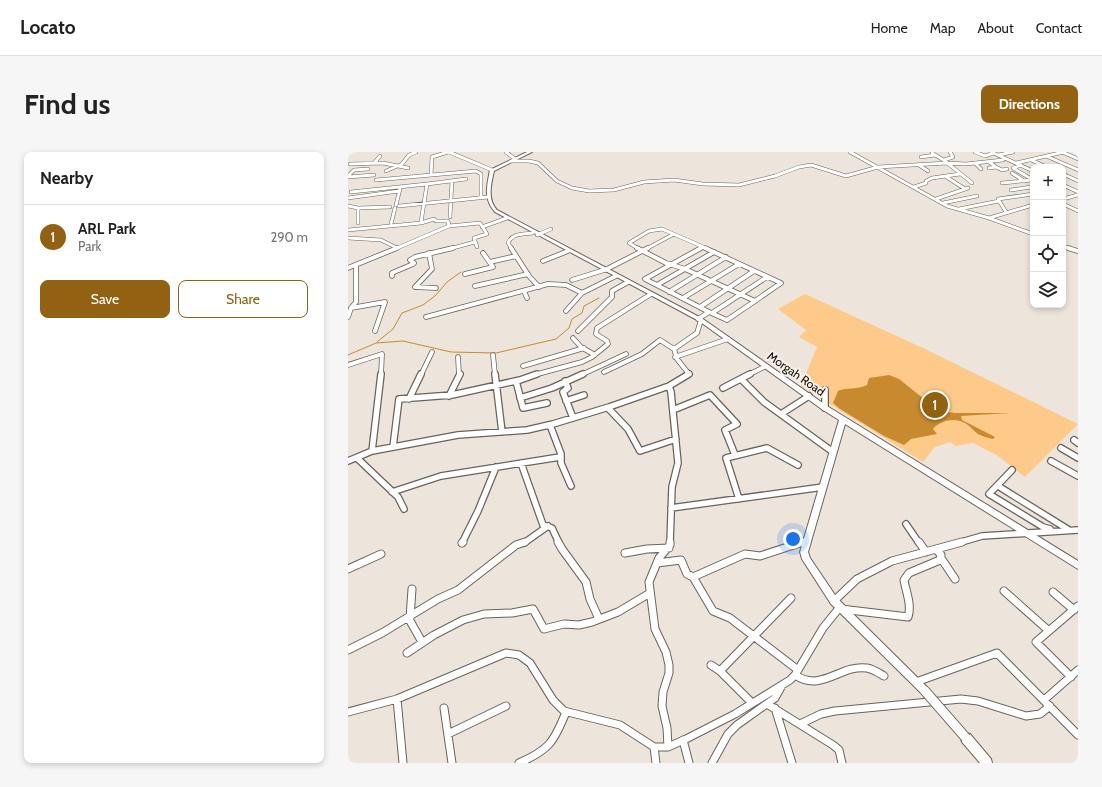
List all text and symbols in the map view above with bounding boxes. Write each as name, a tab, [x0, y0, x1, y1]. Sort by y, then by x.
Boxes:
text: Locato	[20, 16, 76, 39]
text: Home	[871, 19, 908, 37]
text: Map	[930, 19, 955, 37]
text: About	[977, 19, 1014, 37]
text: Contact	[1036, 19, 1082, 37]
button: Directions	[981, 85, 1078, 123]
text: Find us	[24, 87, 110, 121]
map controls	[1030, 164, 1066, 308]
button: +	[1030, 164, 1066, 200]
text: Nearby	[40, 168, 93, 188]
button: −	[1030, 200, 1066, 236]
text: ARL Park	[78, 220, 136, 238]
text: 1	[51, 229, 55, 245]
text: 290 m	[270, 229, 308, 245]
button: locate	[1030, 236, 1066, 272]
text: Park	[78, 238, 101, 254]
button: layers	[1030, 272, 1066, 308]
button: Save	[40, 280, 170, 318]
button: Share	[178, 280, 308, 318]
street label: Morgah Road	[765, 348, 828, 399]
pin: 1	[922, 390, 948, 420]
your location	[783, 529, 803, 549]

